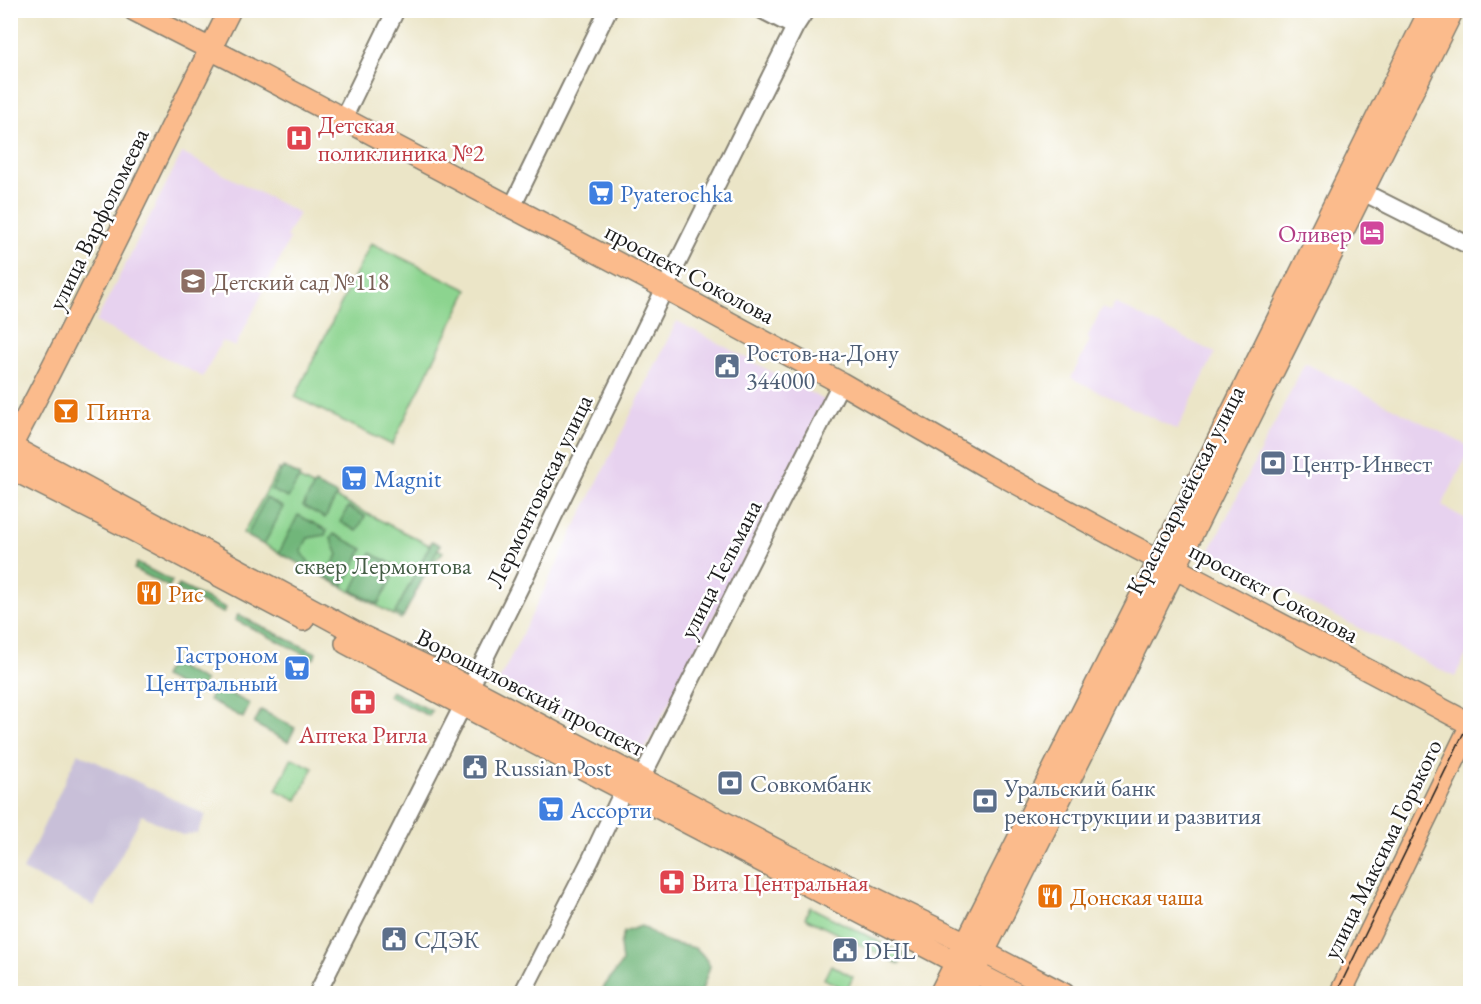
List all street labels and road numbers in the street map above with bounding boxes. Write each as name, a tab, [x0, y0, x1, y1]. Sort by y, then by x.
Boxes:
street label: улица Варфоломеева	[41, 123, 156, 315]
street label: проспект Соколова	[600, 215, 781, 331]
street label: Красноармейская улица	[1119, 380, 1251, 600]
street label: Лермонтовская улица	[479, 389, 599, 593]
street label: улица Тельмана	[672, 494, 768, 644]
street label: проспект Соколова	[1184, 534, 1365, 650]
street label: Ворошиловский проспект	[411, 621, 651, 763]
street label: улица Максима Горького	[1315, 734, 1449, 964]

